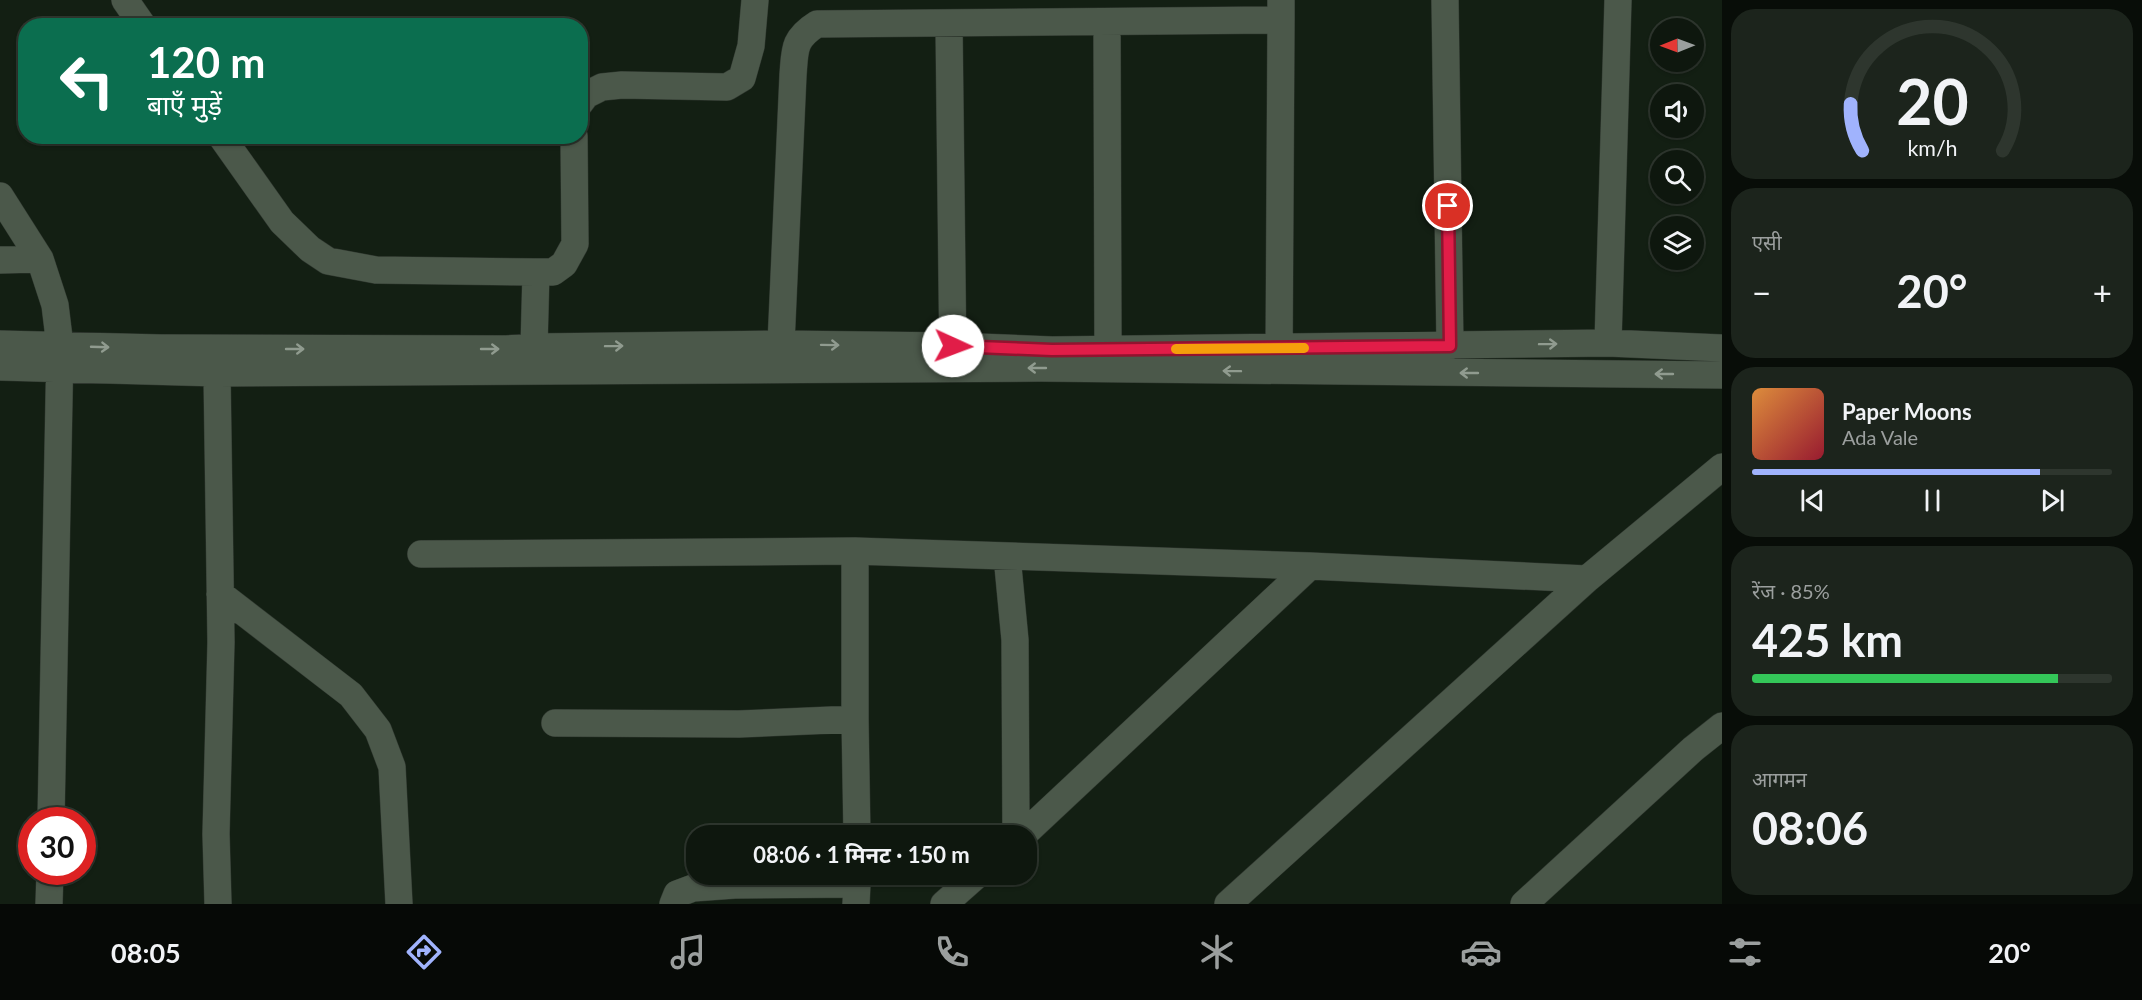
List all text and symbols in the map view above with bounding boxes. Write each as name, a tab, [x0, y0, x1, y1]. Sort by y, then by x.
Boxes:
north arrow	[1650, 18, 1704, 72]
map controls	[1650, 18, 1704, 270]
text: 120 m	[147, 37, 265, 87]
icon: left	[48, 42, 126, 120]
text: 20	[1896, 63, 1968, 138]
button: sound	[1650, 84, 1704, 138]
text: बाएँ मुड़ें	[147, 88, 222, 121]
text: km/h	[1907, 135, 1957, 161]
button: search	[1650, 150, 1704, 204]
pin	[1422, 180, 1473, 231]
icon: arrive	[1431, 189, 1464, 222]
button: layers	[1650, 216, 1704, 270]
text: एसी	[1752, 230, 1782, 254]
text: 20°	[1897, 264, 1967, 318]
text: −	[1752, 272, 1771, 312]
text: +	[2093, 272, 2112, 312]
position arrow	[921, 314, 985, 378]
one-way arrow	[1538, 338, 1558, 350]
one-way arrow	[819, 339, 839, 351]
one-way arrow	[603, 340, 623, 352]
one-way arrow	[90, 341, 110, 353]
one-way arrow	[285, 343, 305, 355]
one-way arrow	[480, 343, 500, 355]
one-way arrow	[1027, 362, 1047, 374]
one-way arrow	[1222, 365, 1242, 376]
one-way arrow	[1459, 367, 1479, 379]
one-way arrow	[1654, 368, 1674, 380]
text: Paper Moons	[1842, 398, 1972, 425]
text: Ada Vale	[1842, 425, 1918, 449]
icon: previous	[1796, 484, 1829, 517]
icon: pause	[1916, 484, 1949, 517]
icon: next	[2036, 484, 2069, 517]
text: रेंज · 85%	[1752, 579, 1830, 603]
text: 425 km	[1752, 613, 1903, 667]
text: आगमन	[1752, 767, 1807, 791]
text: 08:06	[1752, 801, 1868, 855]
speed limit sign: 30	[18, 807, 96, 885]
text: 08:06 · 1 मिनट · 150 m	[753, 841, 970, 868]
icon: directions	[403, 931, 445, 973]
icon: music	[667, 931, 709, 973]
icon: phone	[931, 931, 973, 973]
icon: climate	[1196, 931, 1238, 973]
icon: car	[1460, 931, 1502, 973]
icon: filters	[1724, 931, 1766, 973]
text: 08:05	[111, 936, 181, 969]
text: 20°	[1988, 936, 2031, 969]

